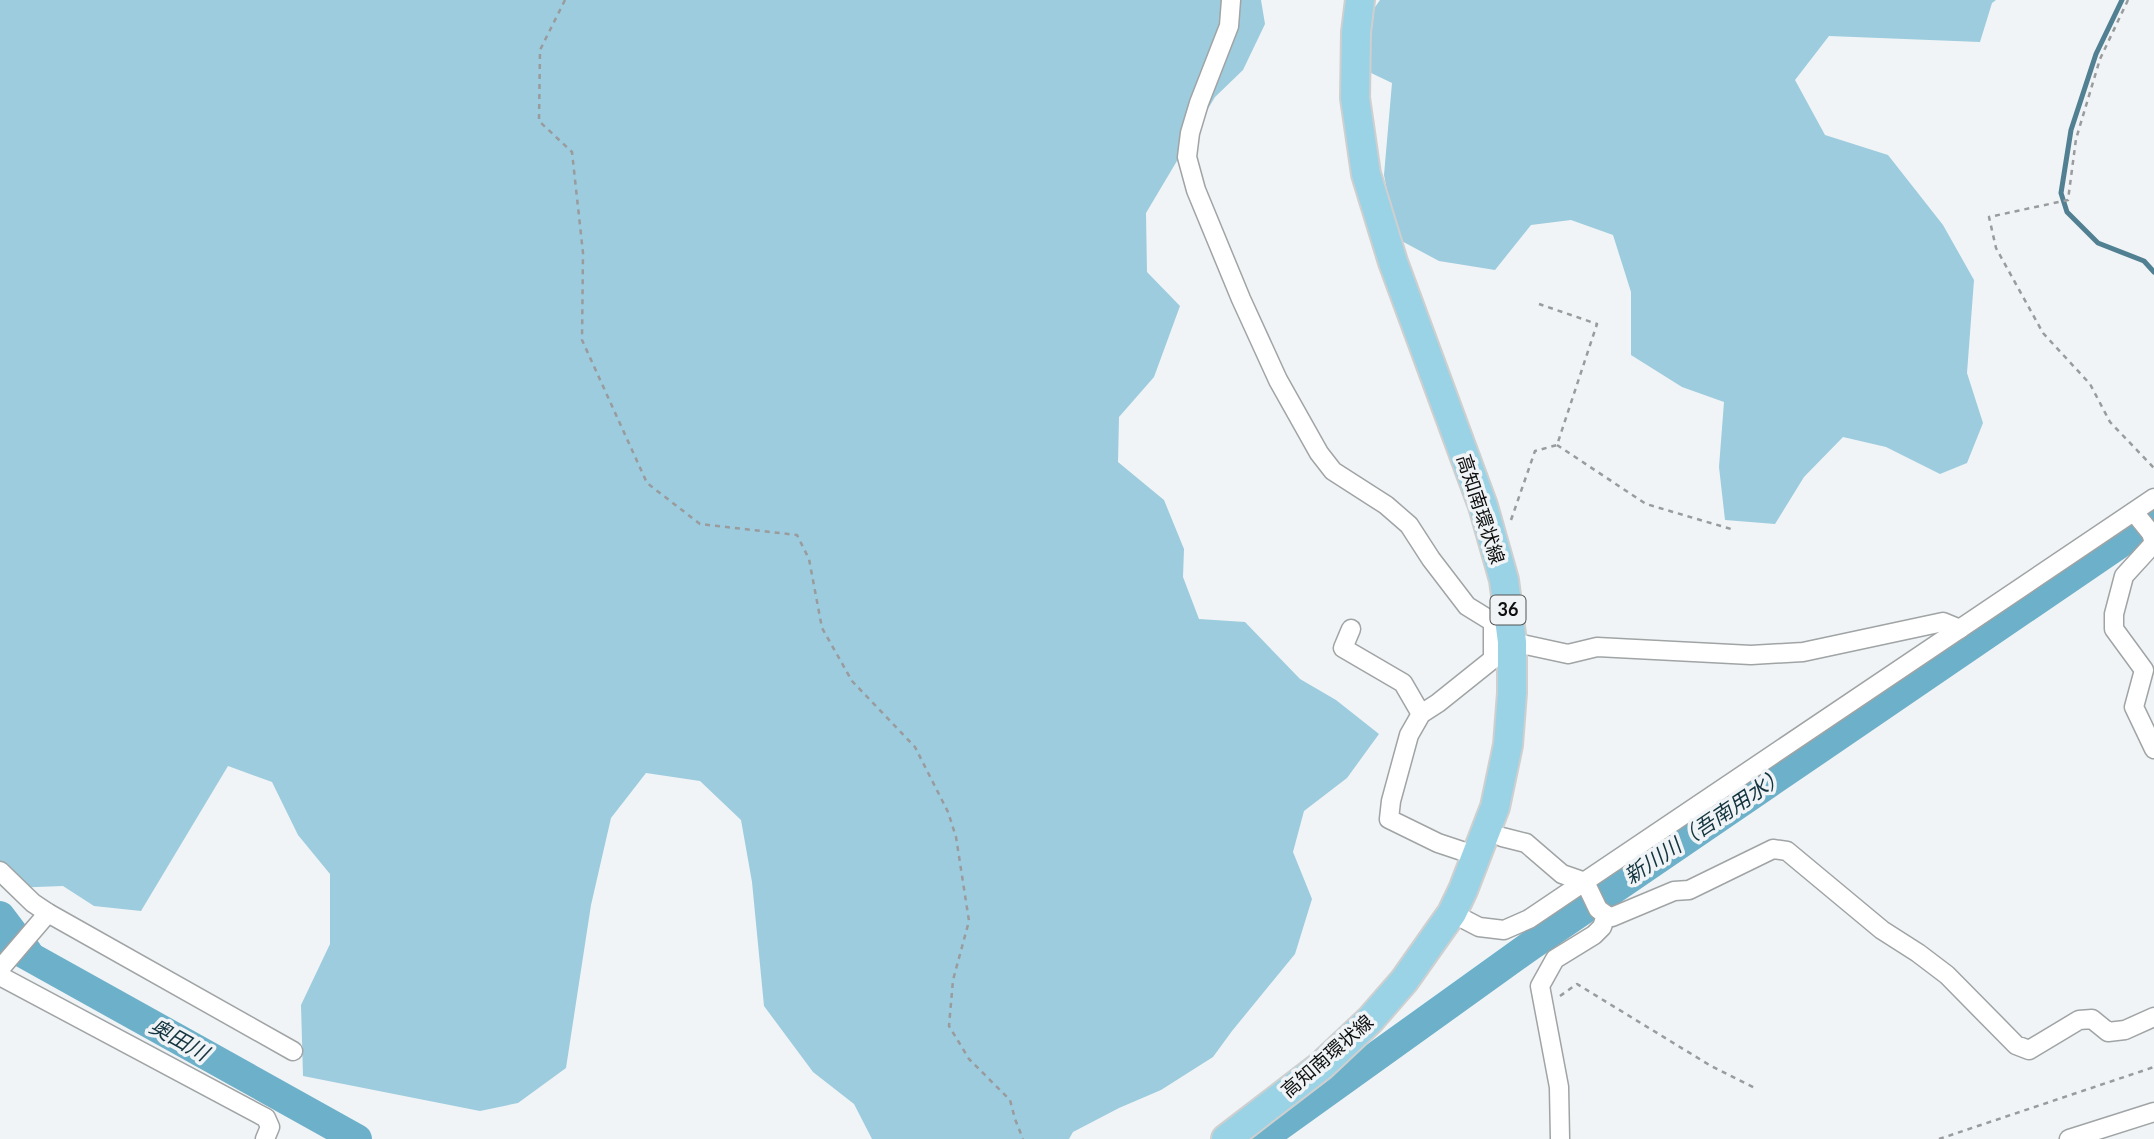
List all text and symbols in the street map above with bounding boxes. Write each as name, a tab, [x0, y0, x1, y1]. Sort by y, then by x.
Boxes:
street label: 高知南環状線	[1453, 451, 1510, 567]
road number: 36	[1490, 596, 1526, 624]
water label: 新川川（吾南用水）	[1619, 762, 1789, 888]
street label: 高知南環状線	[1276, 1010, 1377, 1102]
water label: 奥田川	[146, 1012, 215, 1066]

